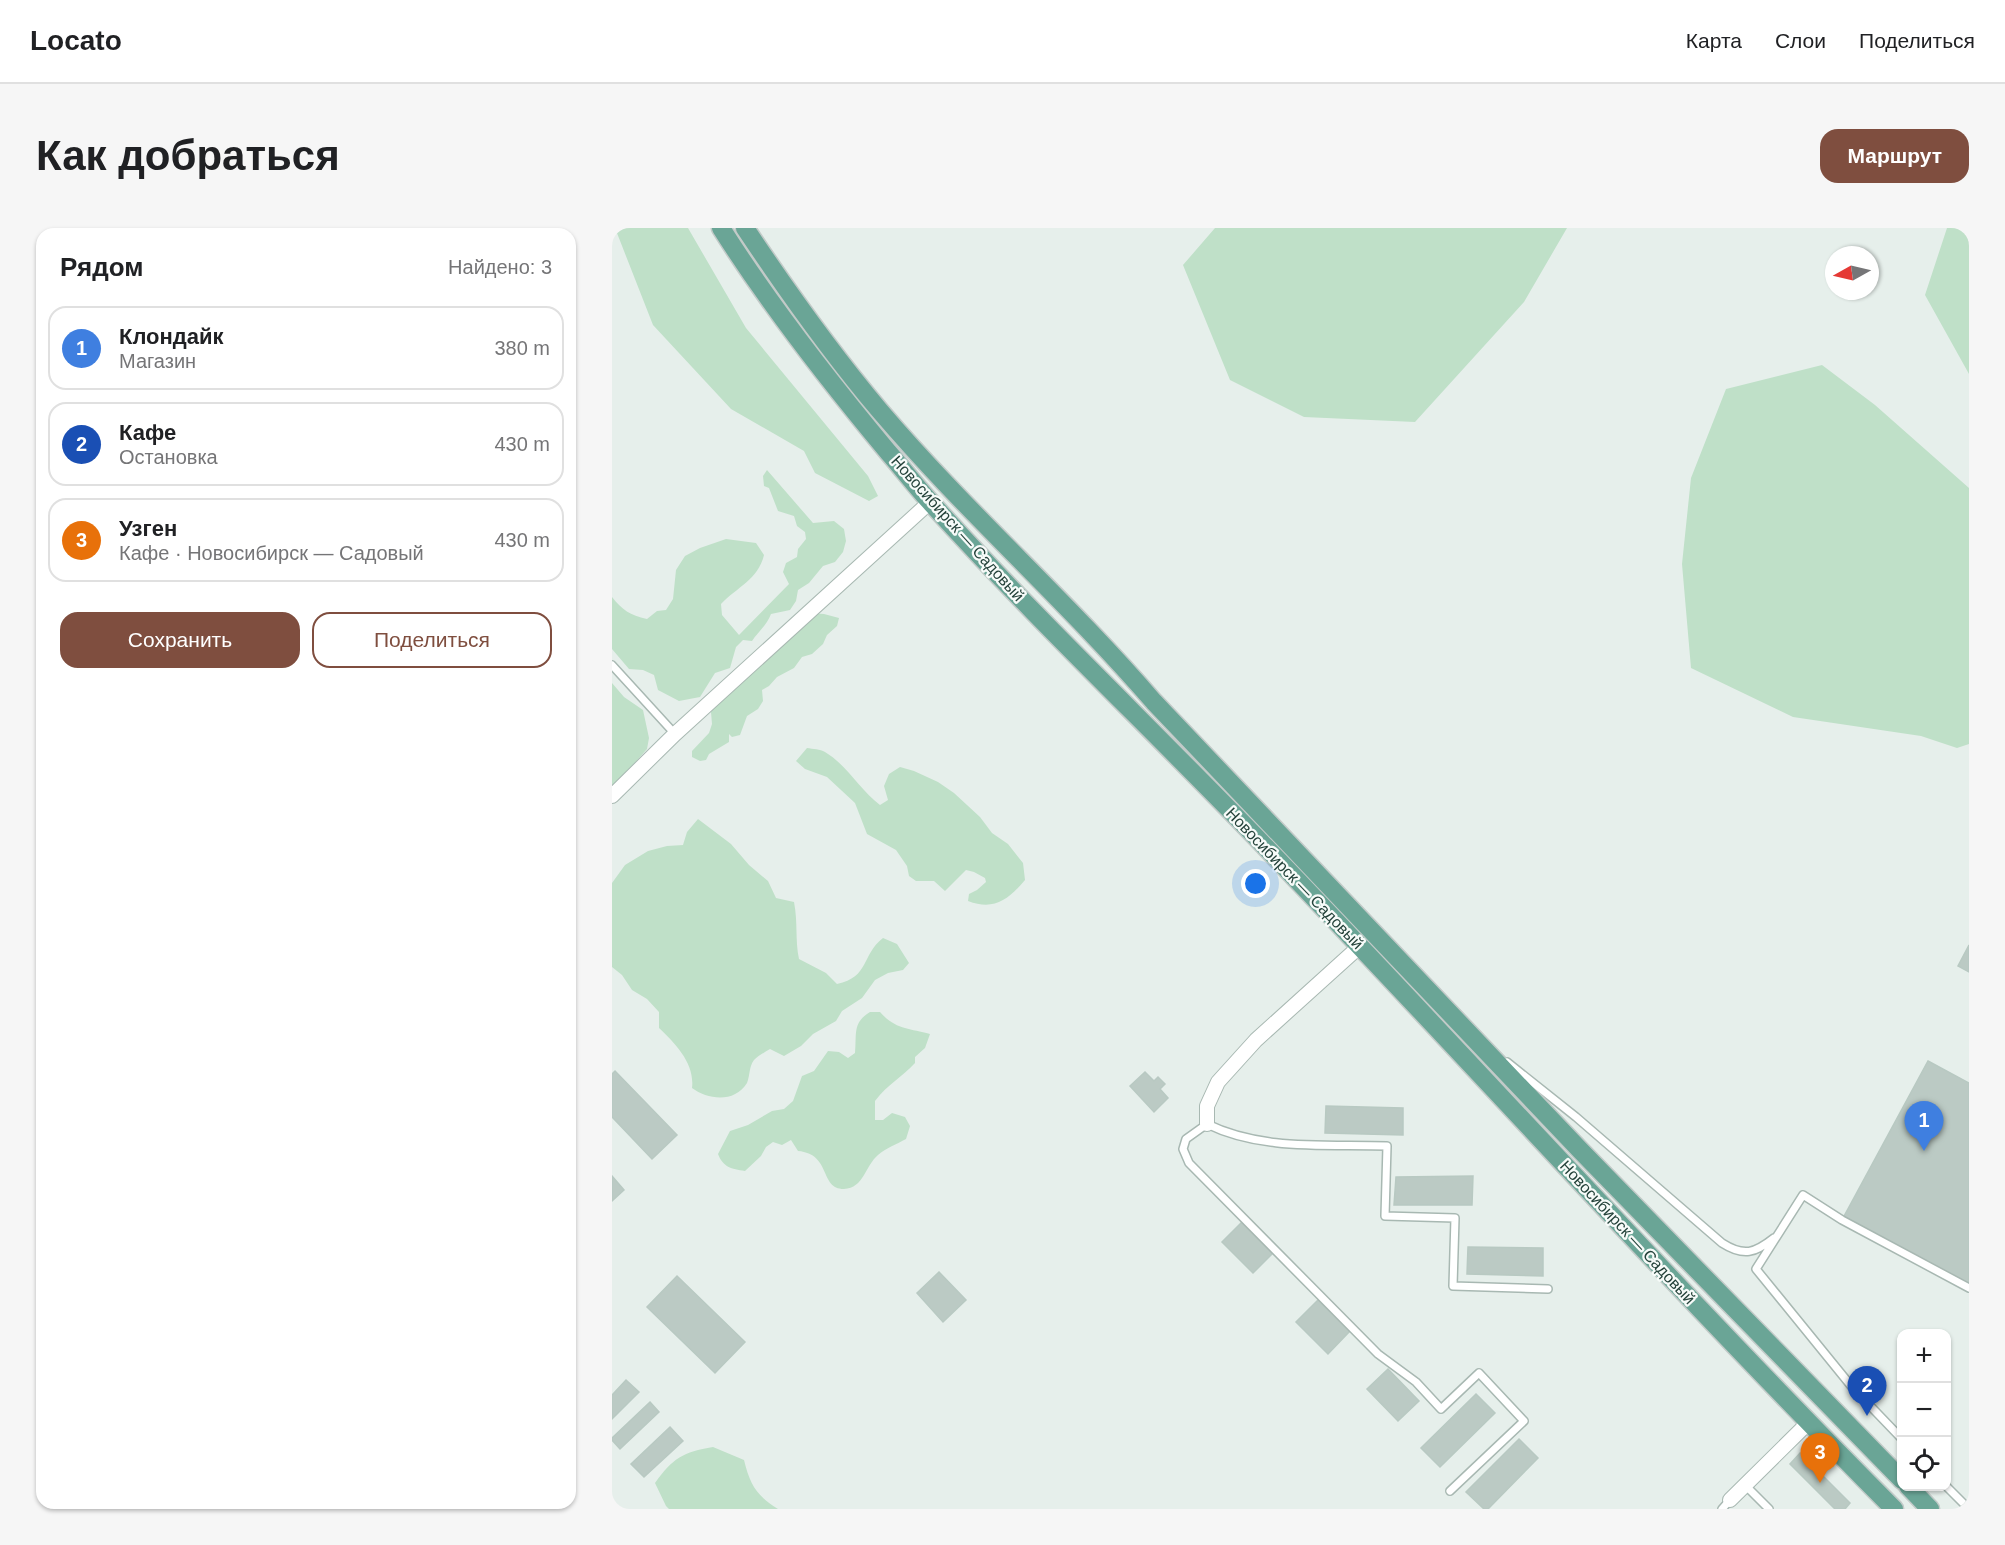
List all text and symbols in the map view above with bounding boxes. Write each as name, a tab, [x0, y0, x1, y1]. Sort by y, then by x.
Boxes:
text: Locato	[30, 25, 122, 56]
text: Карта	[1686, 29, 1742, 52]
text: Слои	[1775, 29, 1826, 52]
text: Поделиться	[1859, 29, 1975, 52]
button: Маршрут	[1820, 129, 1969, 183]
text: Как добраться	[36, 132, 340, 179]
north arrow	[1825, 246, 1879, 300]
text: Рядом	[60, 252, 143, 282]
text: Найдено: 3	[448, 256, 552, 278]
text: Клондайк	[119, 324, 224, 349]
text: 1	[76, 337, 87, 359]
text: 380 m	[494, 337, 550, 359]
text: Магазин	[119, 350, 196, 372]
text: Кафе	[119, 420, 176, 445]
text: 2	[76, 433, 87, 455]
text: 430 m	[494, 433, 550, 455]
text: Остановка	[119, 446, 218, 468]
street label: Новосибирск — Садовый	[888, 452, 1027, 604]
text: Узген	[119, 516, 177, 541]
text: 3	[76, 529, 87, 551]
text: 430 m	[494, 529, 550, 551]
text: Кафе · Новосибирск — Садовый	[119, 542, 424, 564]
button: Сохранить	[60, 612, 300, 668]
button: Поделиться	[312, 612, 552, 668]
street label: Новосибирск — Садовый	[1223, 804, 1367, 952]
your location	[1241, 869, 1270, 898]
pin: 1	[1904, 1102, 1944, 1151]
street label: Новосибирск — Садовый	[1557, 1157, 1698, 1307]
map controls	[1897, 1329, 1951, 1491]
button: +	[1897, 1329, 1951, 1383]
pin: 2	[1848, 1366, 1886, 1416]
button: −	[1897, 1383, 1951, 1437]
pin: 3	[1800, 1434, 1840, 1483]
button: locate	[1897, 1437, 1951, 1491]

